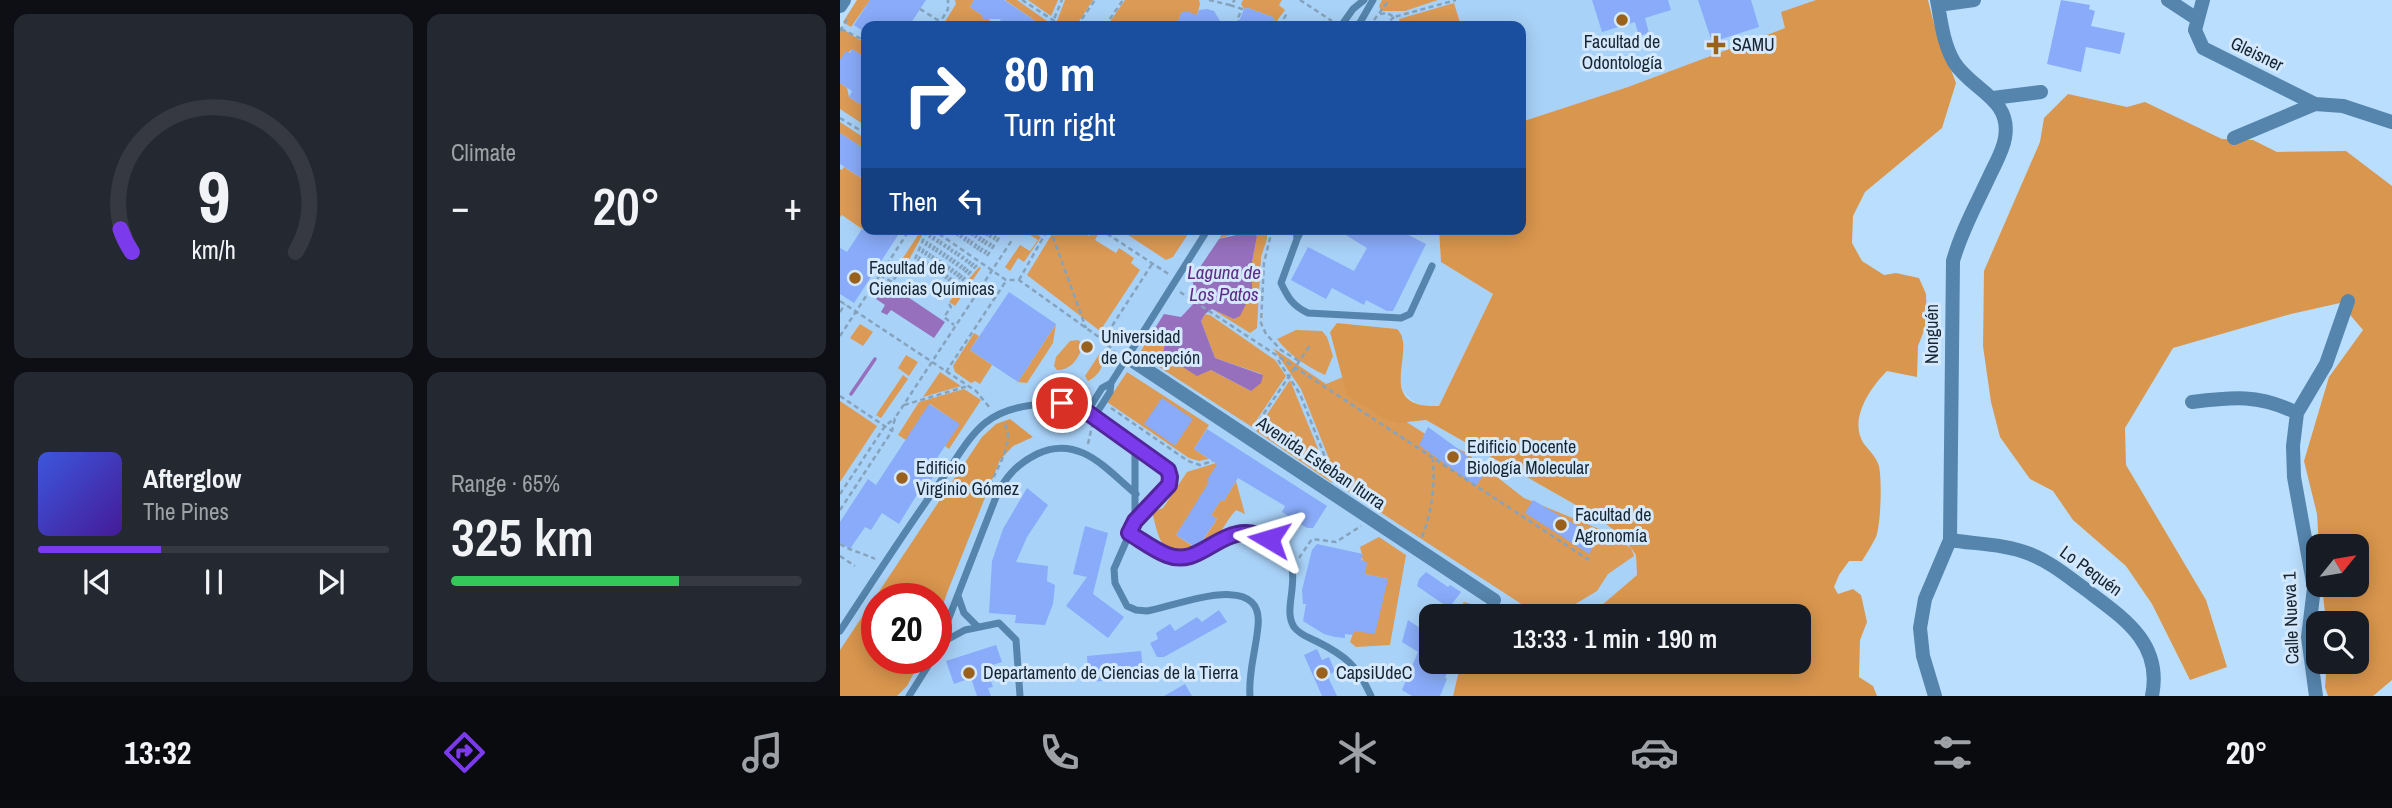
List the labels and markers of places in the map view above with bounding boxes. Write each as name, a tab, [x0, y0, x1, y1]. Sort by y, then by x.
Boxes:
marker: Facultad de Odontología	[1614, 12, 1630, 28]
place label: Facultad de Odontología	[1582, 29, 1662, 75]
place label: SAMU	[1732, 32, 1775, 57]
marker: SAMU	[1706, 35, 1726, 55]
place label: Facultad de Ciencias Químicas	[869, 255, 995, 301]
marker: Facultad de Ciencias Químicas	[847, 270, 863, 286]
place label: Universidad de Concepción	[1101, 324, 1200, 370]
marker: Universidad de Concepción	[1079, 339, 1095, 355]
pin	[1032, 373, 1092, 433]
place label: Edificio Docente Biología Molecular	[1467, 434, 1589, 480]
marker: Edificio Docente Biología Molecular	[1445, 449, 1461, 465]
place label: Edificio Virginio Gómez	[916, 455, 1019, 501]
marker: Edificio Virginio Gómez	[894, 470, 910, 486]
place label: Facultad de Agronomía	[1574, 502, 1651, 548]
marker: Facultad de Agronomía	[1553, 517, 1569, 533]
place label: Departamento de Ciencias de la Tierra	[983, 660, 1238, 685]
place label: CapsiUdeC	[1336, 660, 1412, 685]
marker: Departamento de Ciencias de la Tierra	[961, 665, 977, 681]
marker: CapsiUdeC	[1314, 665, 1330, 681]

